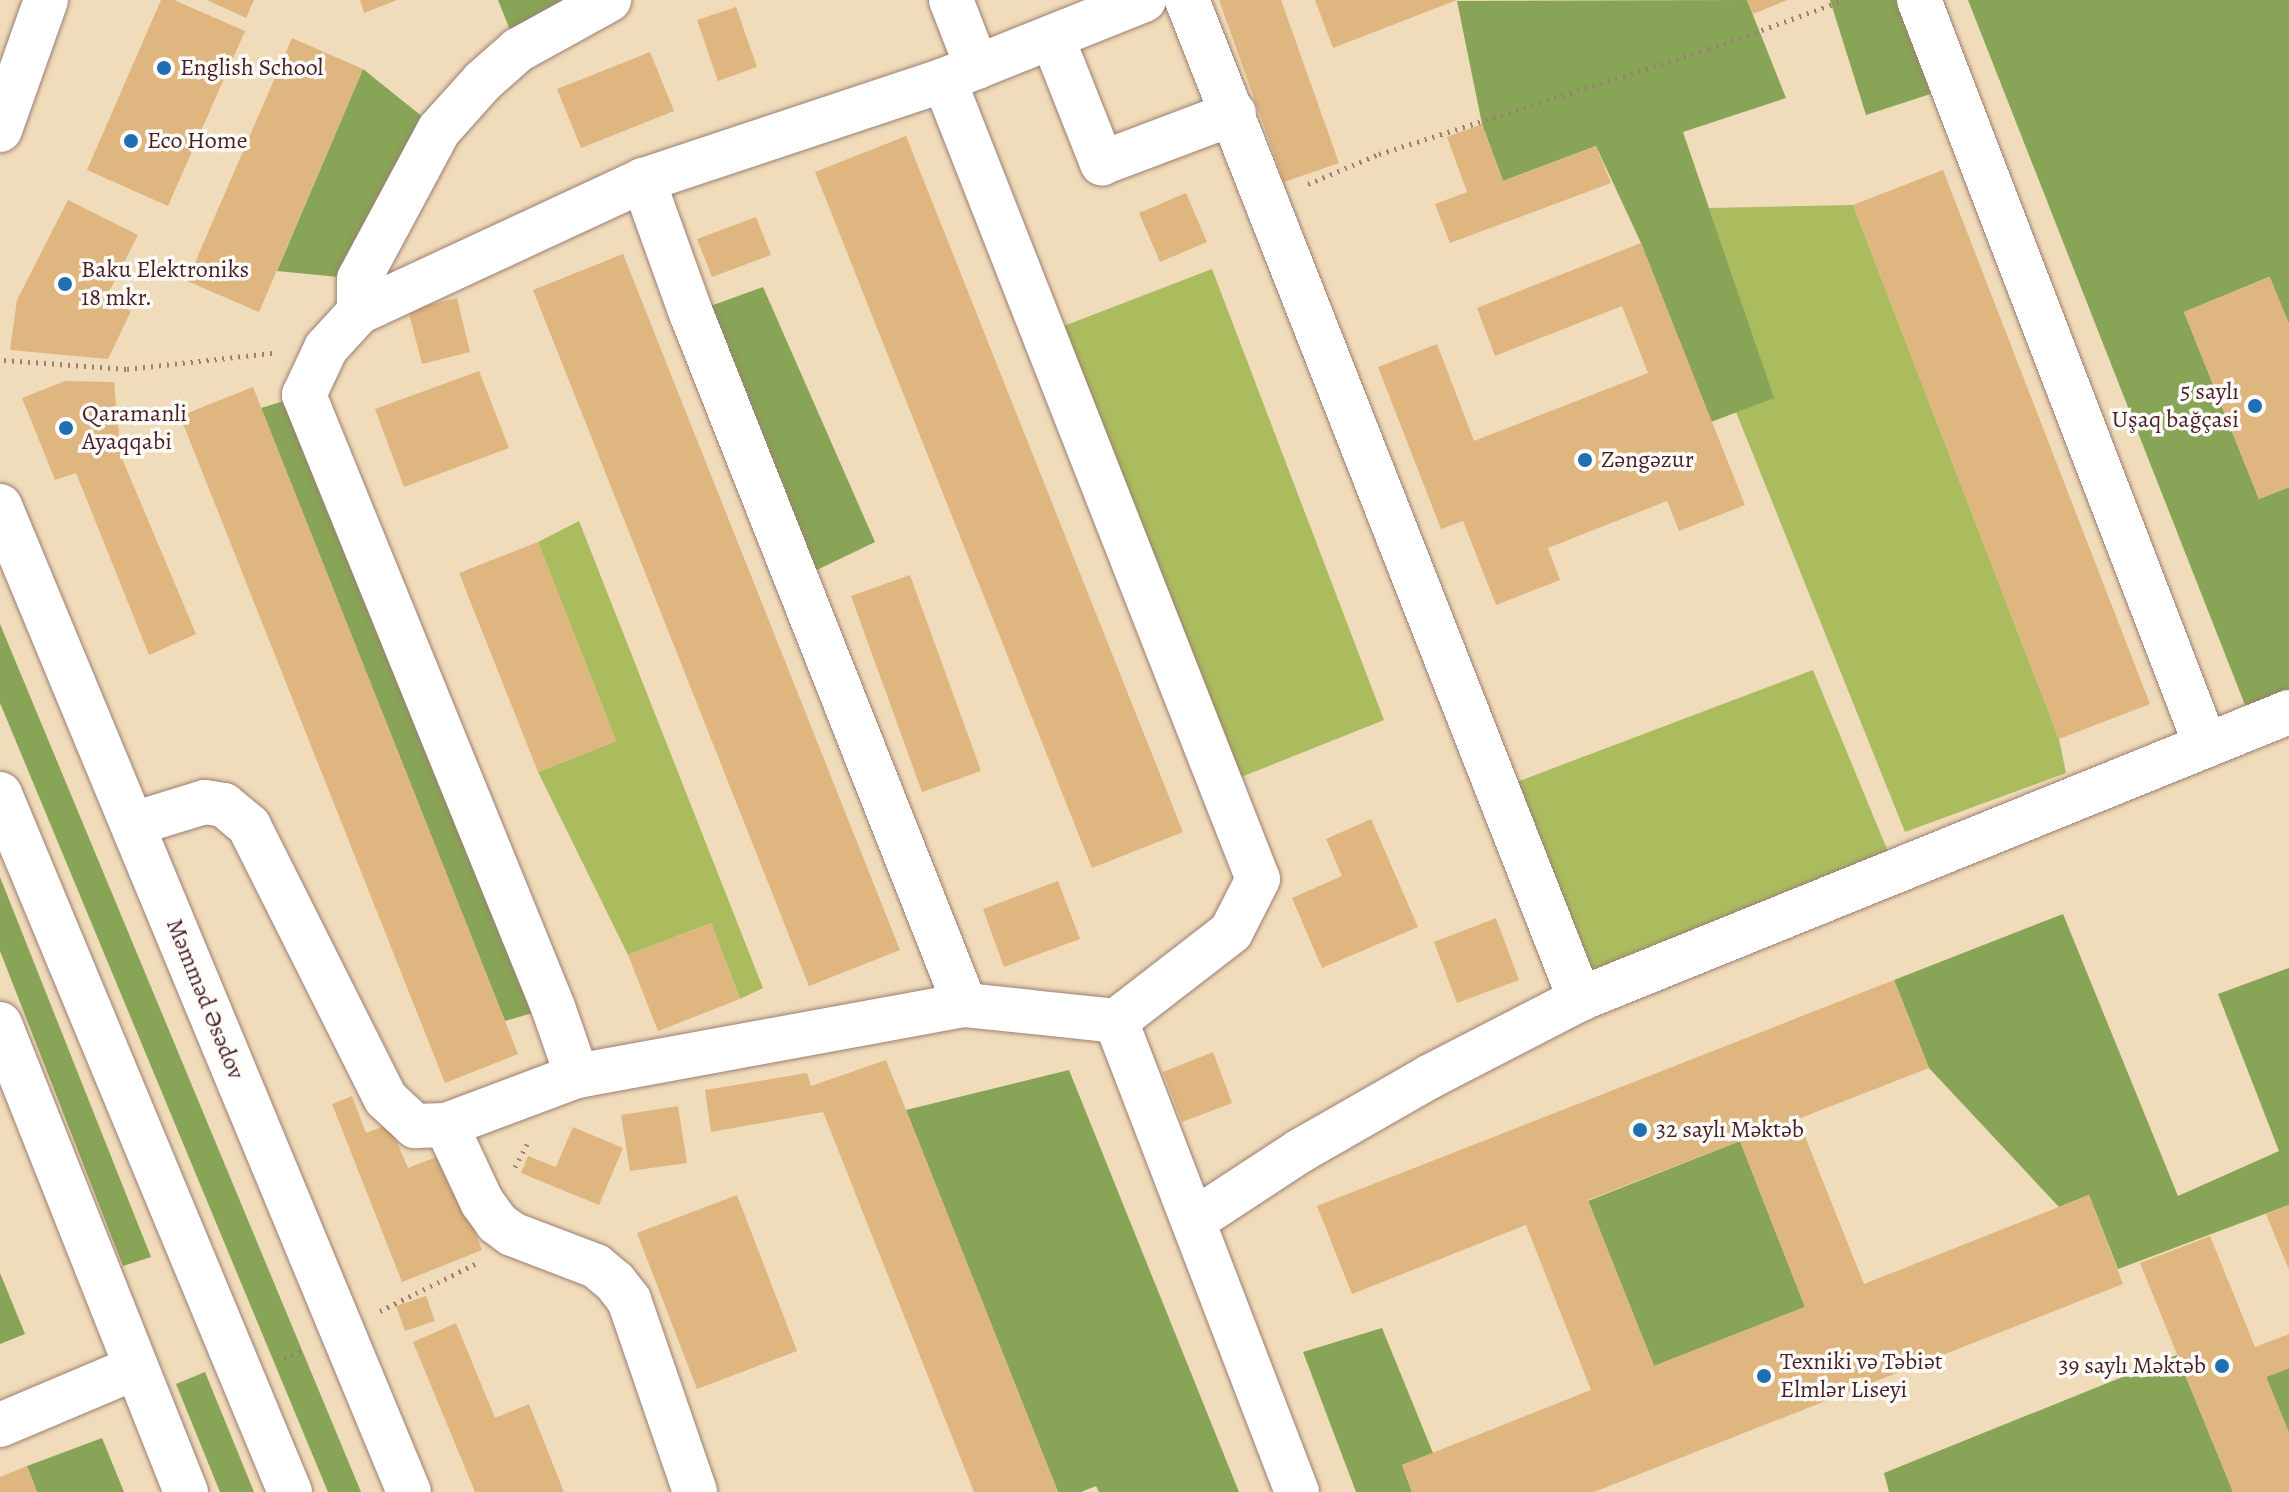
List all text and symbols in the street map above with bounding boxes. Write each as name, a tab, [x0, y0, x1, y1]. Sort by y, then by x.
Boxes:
place label: English School	[180, 54, 323, 82]
marker: English School	[155, 59, 173, 77]
place label: Eco Home	[147, 127, 247, 155]
marker: Eco Home	[122, 132, 140, 150]
place label: Baku Elektroniks 18 mkr.	[81, 256, 249, 312]
marker: Baku Elektroniks 18 mkr.	[56, 275, 74, 293]
place label: 5 saylı Uşaq bağçasi	[2112, 378, 2239, 434]
marker: 5 saylı Uşaq bağçasi	[2246, 397, 2264, 415]
place label: Qaramanli Ayaqqabi	[82, 400, 187, 456]
marker: Qaramanli Ayaqqabi	[57, 419, 75, 437]
place label: Zəngəzur	[1601, 446, 1694, 474]
marker: Zəngəzur	[1576, 451, 1594, 469]
street label: Məmməd Əsədov	[160, 915, 250, 1083]
place label: 32 saylı Məktəb	[1656, 1116, 1804, 1144]
marker: 32 saylı Məktəb	[1631, 1121, 1649, 1139]
place label: Texniki və Təbiət Elmlər Liseyi	[1780, 1348, 1943, 1404]
place label: 39 saylı Məktəb	[2058, 1352, 2206, 1380]
marker: 39 saylı Məktəb	[2213, 1357, 2231, 1375]
marker: Texniki və Təbiət Elmlər Liseyi	[1755, 1367, 1773, 1385]

